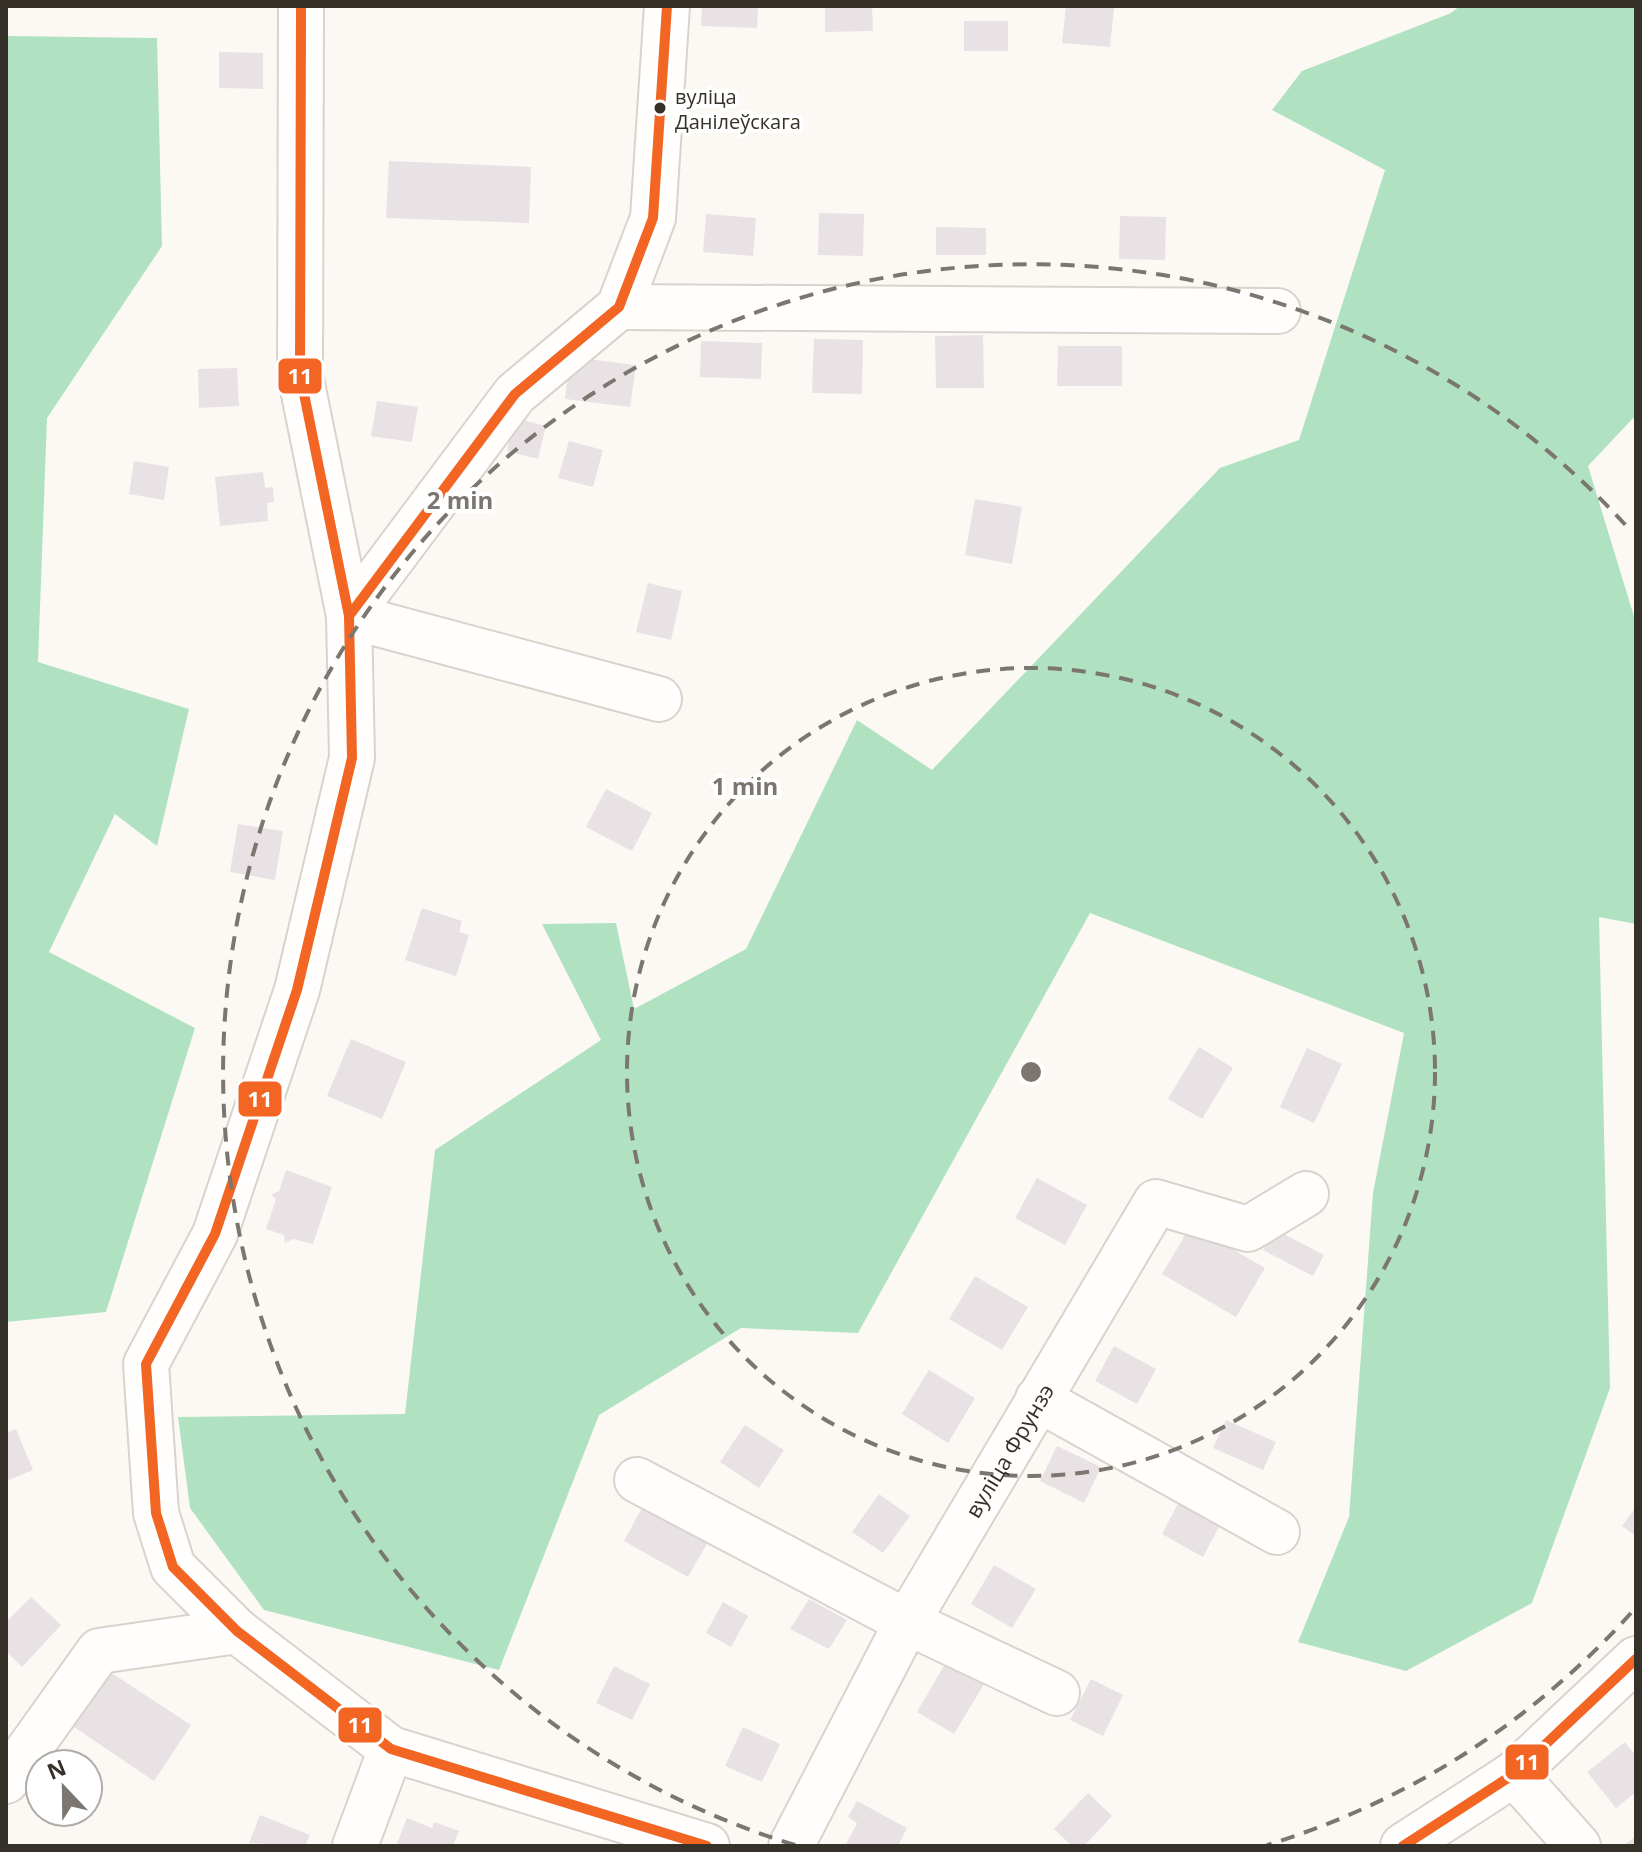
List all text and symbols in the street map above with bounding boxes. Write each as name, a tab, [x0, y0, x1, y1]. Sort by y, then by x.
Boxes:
place label: вуліца Данілеўскага	[675, 83, 801, 135]
marker: вуліца Данілеўскага	[652, 100, 668, 116]
line badge: 11	[277, 357, 323, 395]
text: 11	[287, 360, 313, 390]
text: 2 min	[427, 483, 493, 516]
text: 1 min	[712, 769, 778, 802]
centre of rings	[1017, 1058, 1045, 1086]
line badge: 11	[237, 1080, 283, 1118]
text: 11	[247, 1083, 273, 1113]
street label: вуліца Фрунзэ	[957, 1378, 1060, 1523]
line badge: 11	[337, 1706, 383, 1744]
text: 11	[347, 1709, 373, 1739]
line badge: 11	[1504, 1743, 1550, 1781]
text: 11	[1514, 1746, 1540, 1776]
north arrow	[24, 1748, 104, 1828]
text: N	[42, 1751, 70, 1786]

